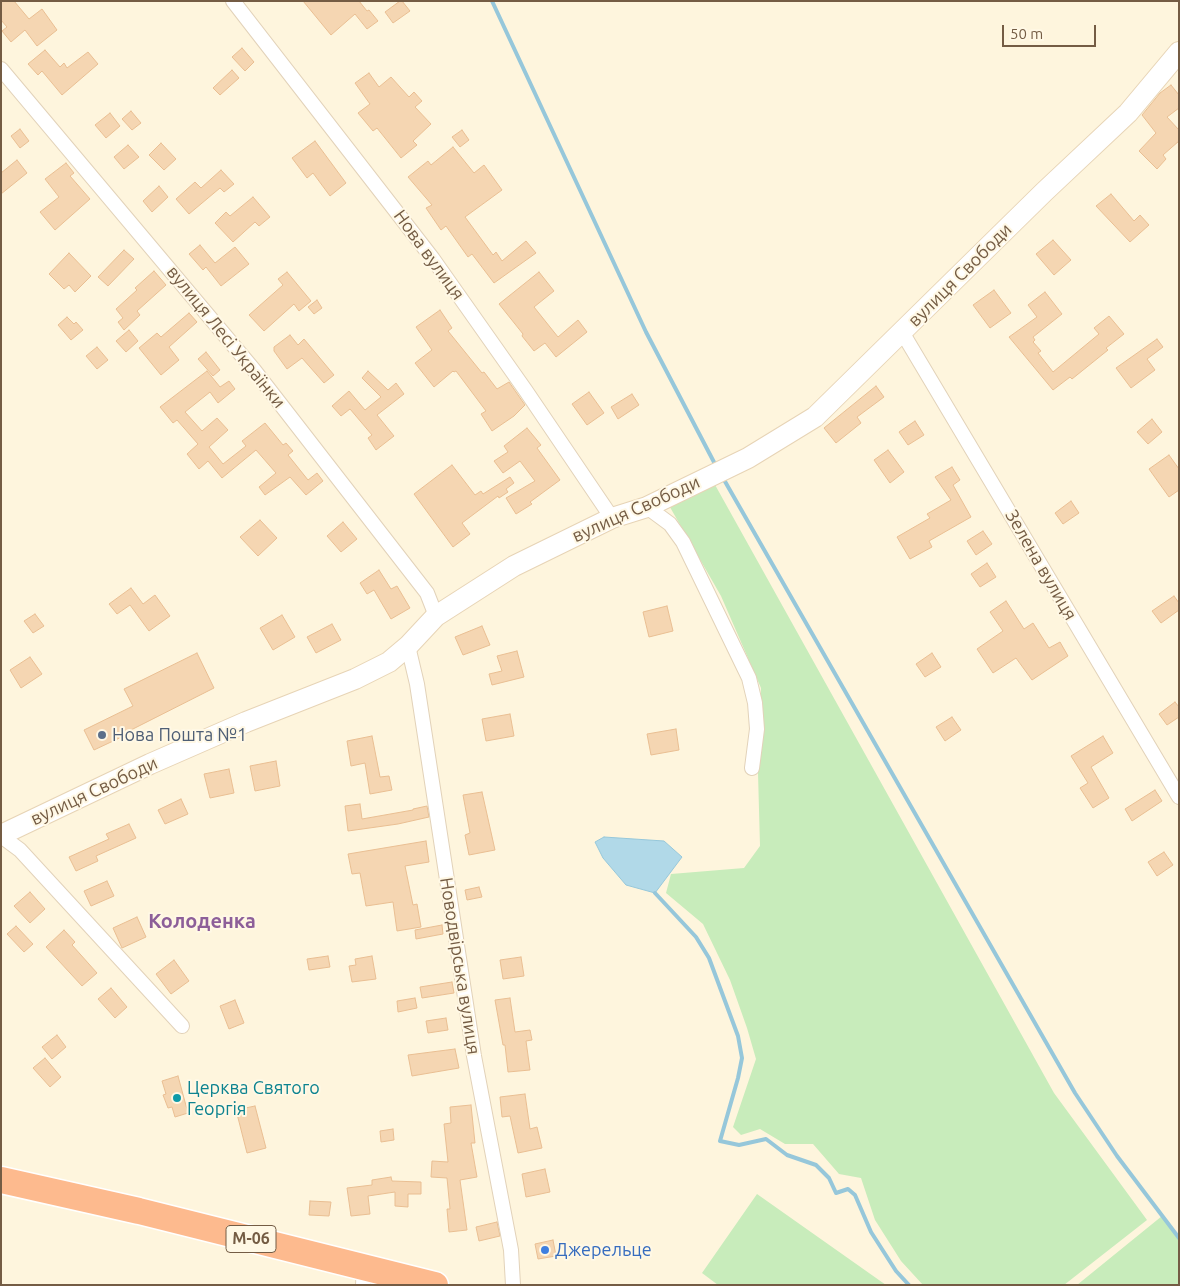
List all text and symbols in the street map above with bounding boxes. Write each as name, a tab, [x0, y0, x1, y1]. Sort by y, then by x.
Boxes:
scale bar	[1005, 15, 1099, 47]
text: 50 m	[1010, 25, 1043, 42]
street label: Нова вулиця	[389, 206, 469, 304]
street label: вулиця Свободи	[904, 219, 1016, 331]
street label: вулиця Лесі Українки	[162, 261, 290, 413]
street label: вулиця Свободи	[569, 471, 703, 547]
street label: Зелена вулиця	[1001, 506, 1081, 624]
place label: Нова Пошта №1	[112, 724, 247, 746]
marker: Нова Пошта №1	[96, 729, 108, 741]
street label: вулиця Свободи	[27, 752, 161, 830]
street label: Новодвірська вулиця	[435, 876, 485, 1056]
district label: Колоденка	[148, 909, 256, 933]
place label: Церква Святого Георгія	[187, 1077, 320, 1120]
marker: Церква Святого Георгія	[171, 1092, 183, 1104]
road number: М-06	[226, 1226, 276, 1252]
place label: Джерельце	[555, 1239, 652, 1261]
marker: Джерельце	[539, 1244, 551, 1256]

